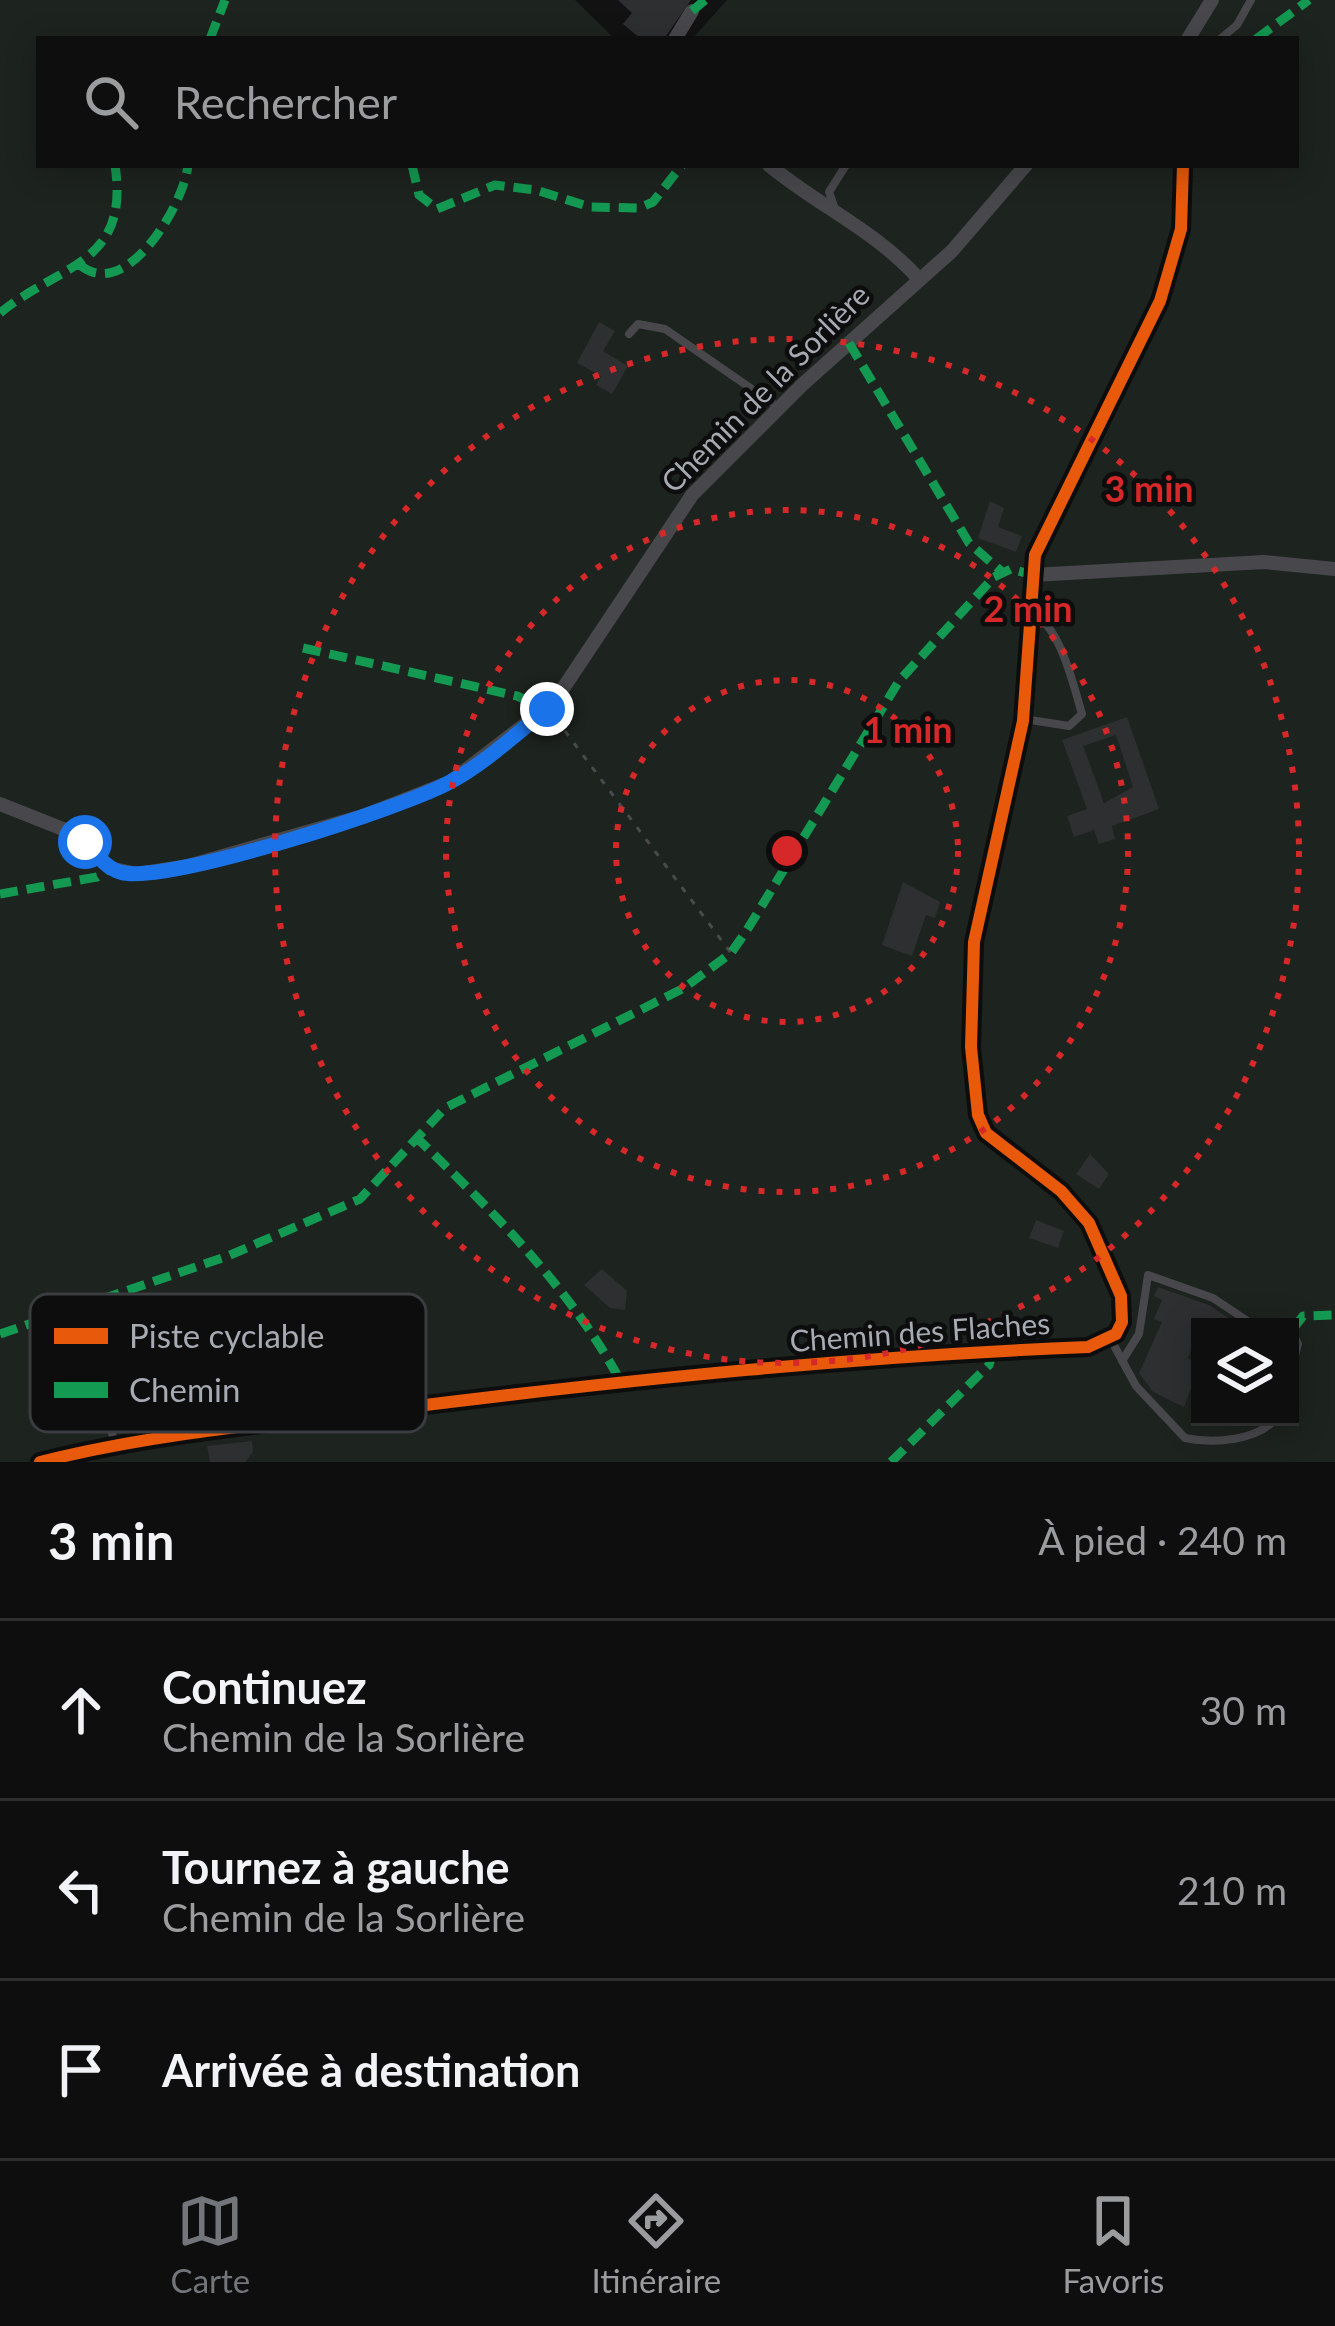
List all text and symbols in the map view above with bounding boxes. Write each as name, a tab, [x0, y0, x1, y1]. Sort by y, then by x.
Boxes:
search box	[36, 36, 1299, 168]
icon: search	[78, 69, 144, 135]
text: Rechercher	[174, 75, 397, 129]
street label: Chemin de la Sorlière	[653, 276, 876, 499]
text: 3 min	[1104, 466, 1194, 510]
text: 2 min	[983, 586, 1073, 630]
route end	[520, 682, 574, 736]
text: 1 min	[863, 707, 953, 751]
route start	[58, 815, 112, 869]
centre of rings	[766, 830, 808, 872]
legend	[30, 1294, 426, 1432]
street label: Chemin des Flaches	[789, 1304, 1051, 1358]
text: Piste cyclable	[129, 1315, 325, 1355]
map controls	[1191, 1318, 1299, 1426]
button: layers	[1191, 1318, 1299, 1426]
text: Chemin	[129, 1369, 240, 1409]
text: 3 min	[48, 1510, 174, 1571]
text: À pied · 240 m	[1038, 1517, 1287, 1563]
text: Continuez	[162, 1660, 367, 1714]
icon: ahead	[48, 1677, 114, 1743]
text: 30 m	[1200, 1687, 1287, 1733]
text: Chemin de la Sorlière	[162, 1714, 525, 1760]
text: Tournez à gauche	[162, 1840, 509, 1894]
icon: left	[48, 1857, 114, 1923]
text: 210 m	[1177, 1867, 1287, 1913]
text: Chemin de la Sorlière	[162, 1894, 525, 1940]
icon: arrive	[48, 2037, 114, 2103]
text: Arrivée à destination	[162, 2043, 580, 2097]
tab: Carte	[171, 2188, 250, 2300]
tab: Itinéraire	[591, 2188, 721, 2300]
tab: Favoris	[1062, 2188, 1164, 2300]

